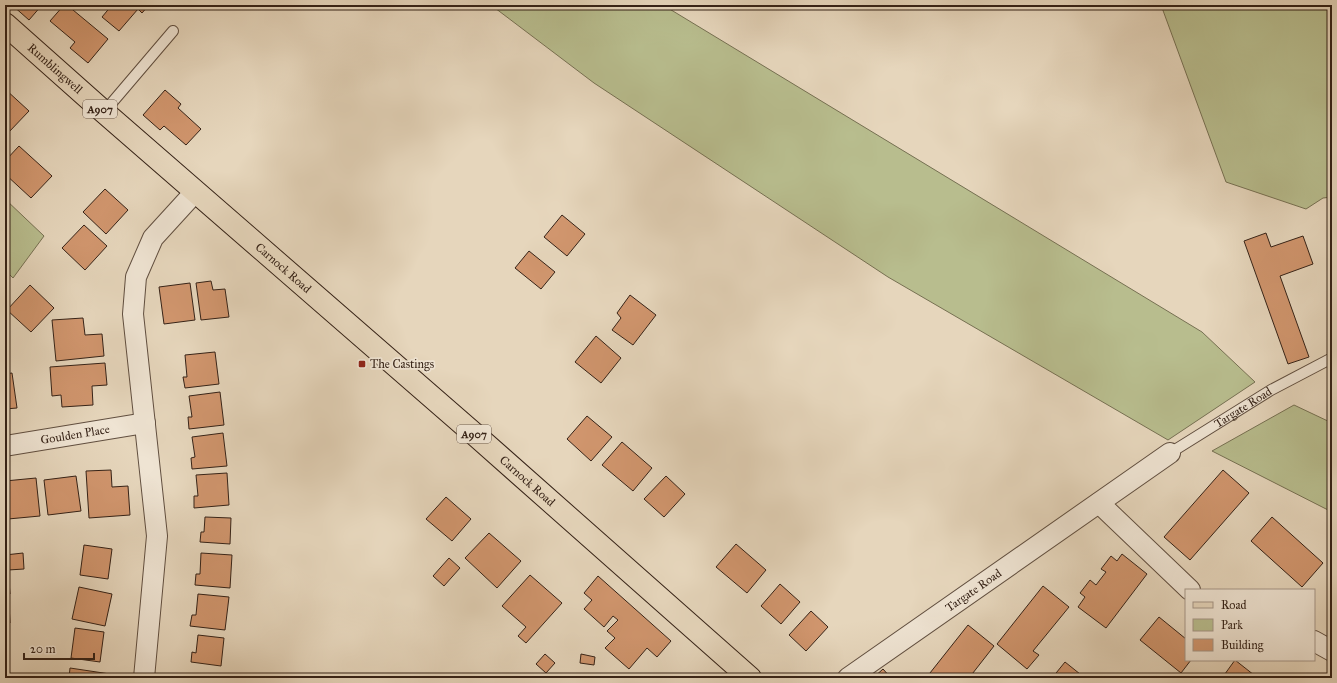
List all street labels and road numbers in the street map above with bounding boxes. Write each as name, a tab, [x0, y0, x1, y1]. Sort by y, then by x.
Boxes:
street label: Rumblingwell	[25, 40, 86, 97]
road number: A907	[83, 100, 117, 118]
street label: Carnock Road	[253, 240, 314, 296]
street label: Targate Road	[1212, 384, 1274, 431]
street label: Goulden Place	[39, 422, 111, 447]
road number: A907	[457, 425, 491, 443]
street label: Carnock Road	[497, 453, 558, 509]
street label: Targate Road	[943, 566, 1004, 615]

